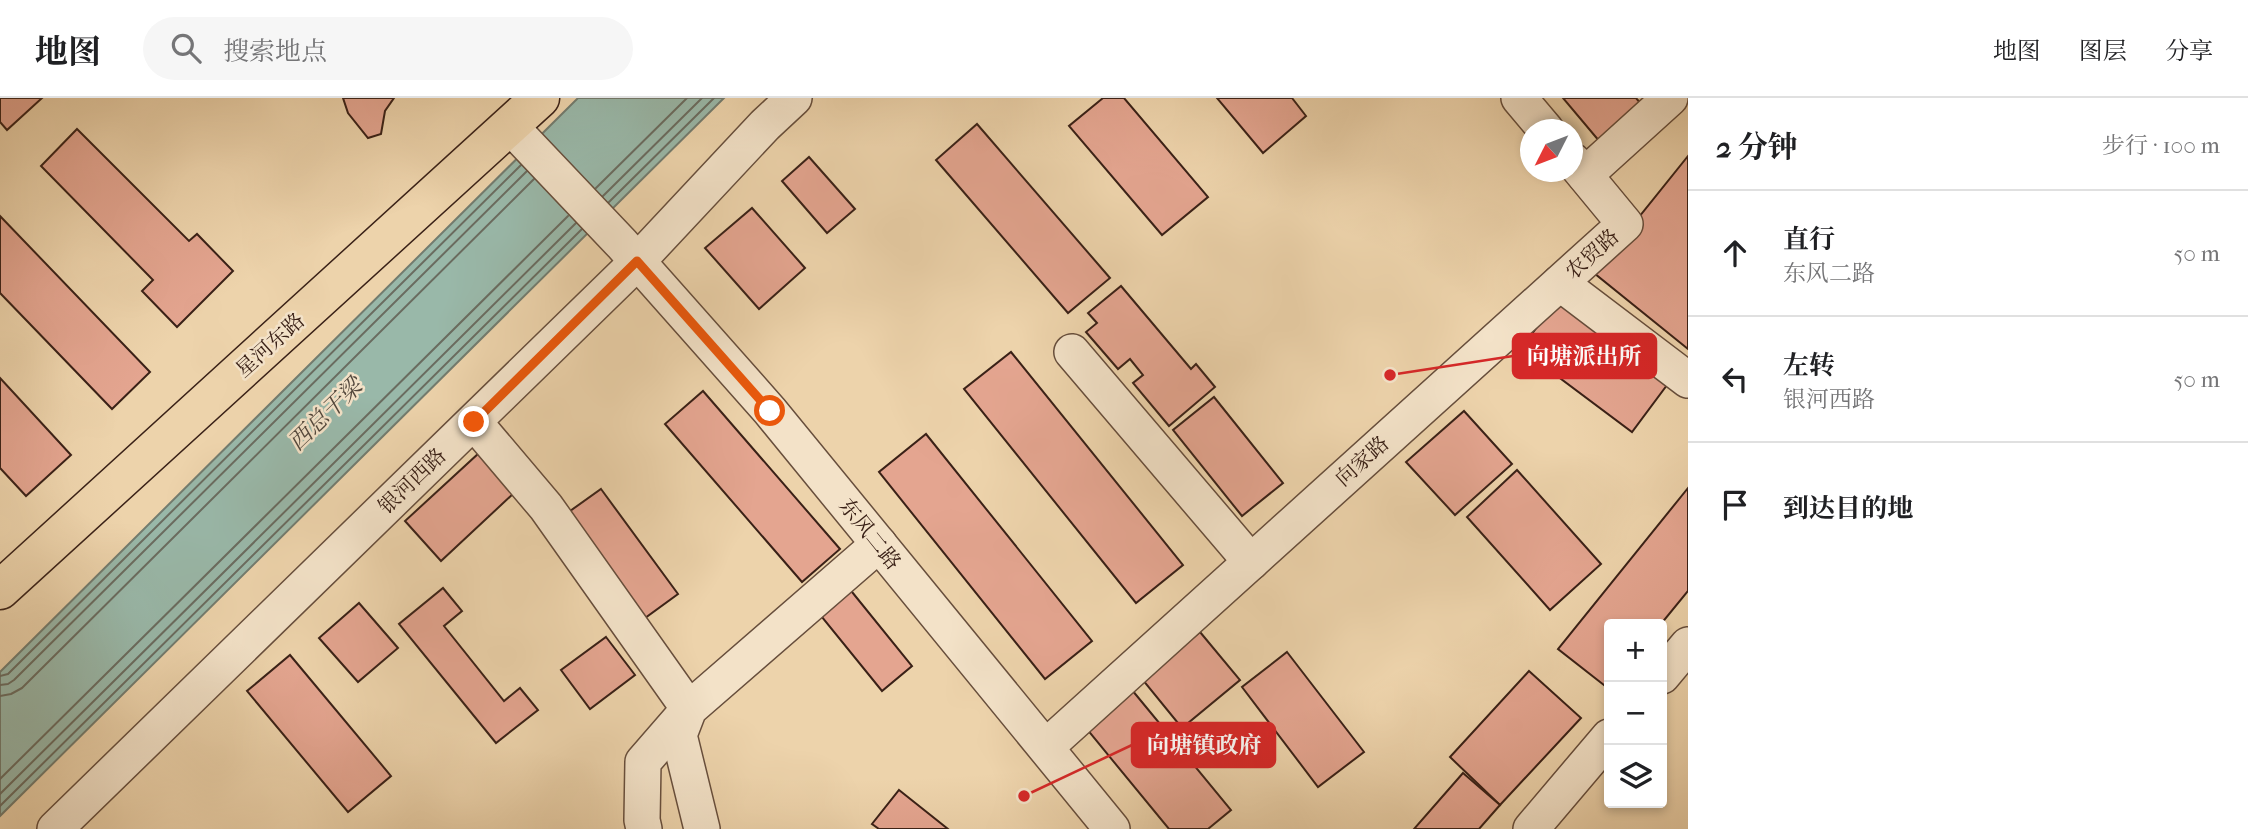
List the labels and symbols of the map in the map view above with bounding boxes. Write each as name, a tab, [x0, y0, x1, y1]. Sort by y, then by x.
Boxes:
north arrow	[1520, 119, 1583, 182]
street label: 农贸路	[1561, 224, 1623, 284]
street label: 星河东路	[231, 308, 309, 382]
callout: 向塘派出所	[1513, 334, 1656, 378]
text: 向塘派出所	[1527, 343, 1642, 370]
water label: 西总干梁	[283, 371, 370, 456]
route start	[754, 395, 785, 426]
route end	[458, 406, 489, 437]
street label: 向家路	[1331, 431, 1393, 491]
street label: 银河西路	[373, 443, 451, 519]
street label: 东风二路	[834, 494, 906, 574]
callout: 向塘镇政府	[1132, 723, 1275, 767]
text: 向塘镇政府	[1147, 732, 1262, 759]

